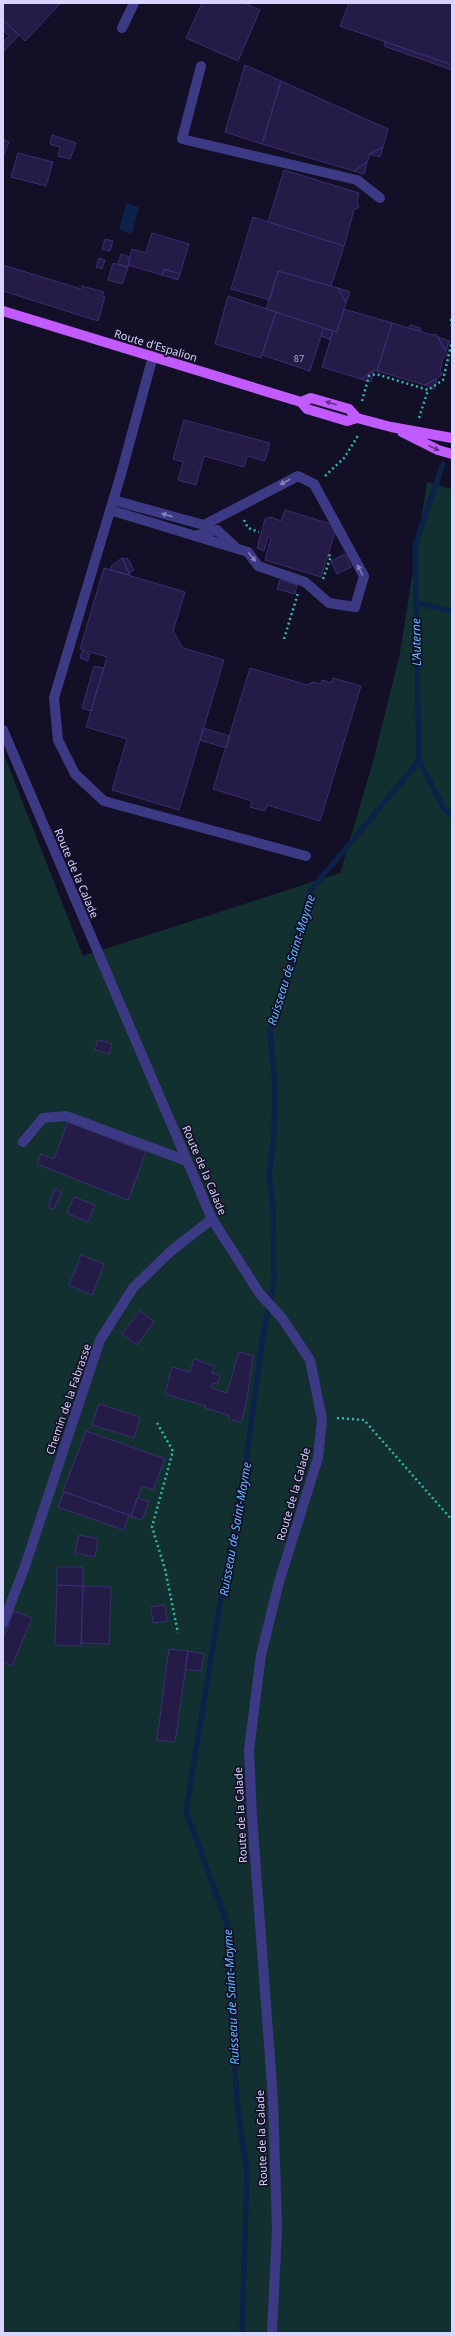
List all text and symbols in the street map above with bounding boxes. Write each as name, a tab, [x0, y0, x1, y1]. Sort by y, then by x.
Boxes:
street label: Route d'Espalion	[113, 325, 199, 365]
house number: 87	[294, 352, 304, 365]
one-way arrow	[325, 400, 337, 406]
one-way arrow	[428, 445, 439, 451]
one-way arrow	[280, 479, 291, 486]
one-way arrow	[161, 512, 173, 518]
one-way arrow	[248, 552, 256, 562]
one-way arrow	[357, 564, 364, 575]
water label: L'Auterne	[407, 618, 425, 666]
street label: Route de la Calade	[51, 826, 103, 920]
water label: Ruisseau de Saint-Mayme	[263, 893, 319, 1027]
street label: Route de la Calade	[179, 1123, 231, 1217]
street label: Chemin de la Fabrasse	[42, 1342, 94, 1456]
street label: Route de la Calade	[273, 1446, 313, 1542]
water label: Ruisseau de Saint-Mayme	[215, 1461, 255, 1597]
street label: Route de la Calade	[230, 1767, 250, 1863]
water label: Ruisseau de Saint-Mayme	[219, 1929, 243, 2065]
street label: Route de la Calade	[252, 2090, 270, 2186]

